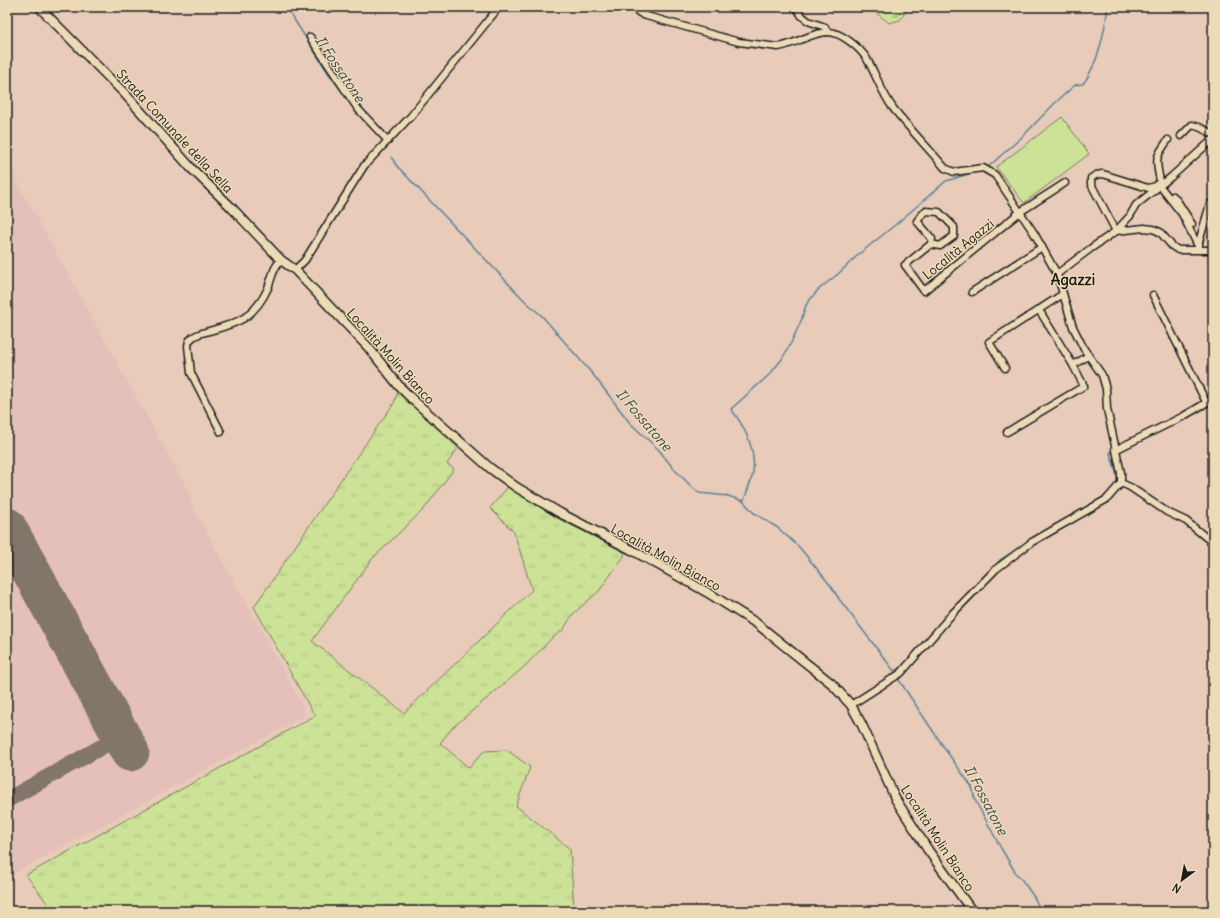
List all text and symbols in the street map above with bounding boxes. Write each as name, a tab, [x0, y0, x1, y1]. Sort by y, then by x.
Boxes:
water label: Il Fossatone	[311, 32, 370, 107]
street label: Strada Comunale della Sella	[113, 66, 236, 197]
street label: Località Agazzi	[919, 215, 998, 283]
district label: Agazzi	[1051, 270, 1095, 290]
street label: Località Molin Bianco	[343, 305, 438, 408]
water label: Il Fossatone	[612, 385, 677, 456]
street label: Località Molin Bianco	[608, 520, 724, 595]
water label: Il Fossatone	[960, 762, 1013, 839]
street label: Località Molin Bianco	[897, 782, 978, 895]
north arrow	[1162, 860, 1202, 900]
text: N	[1170, 881, 1184, 896]

